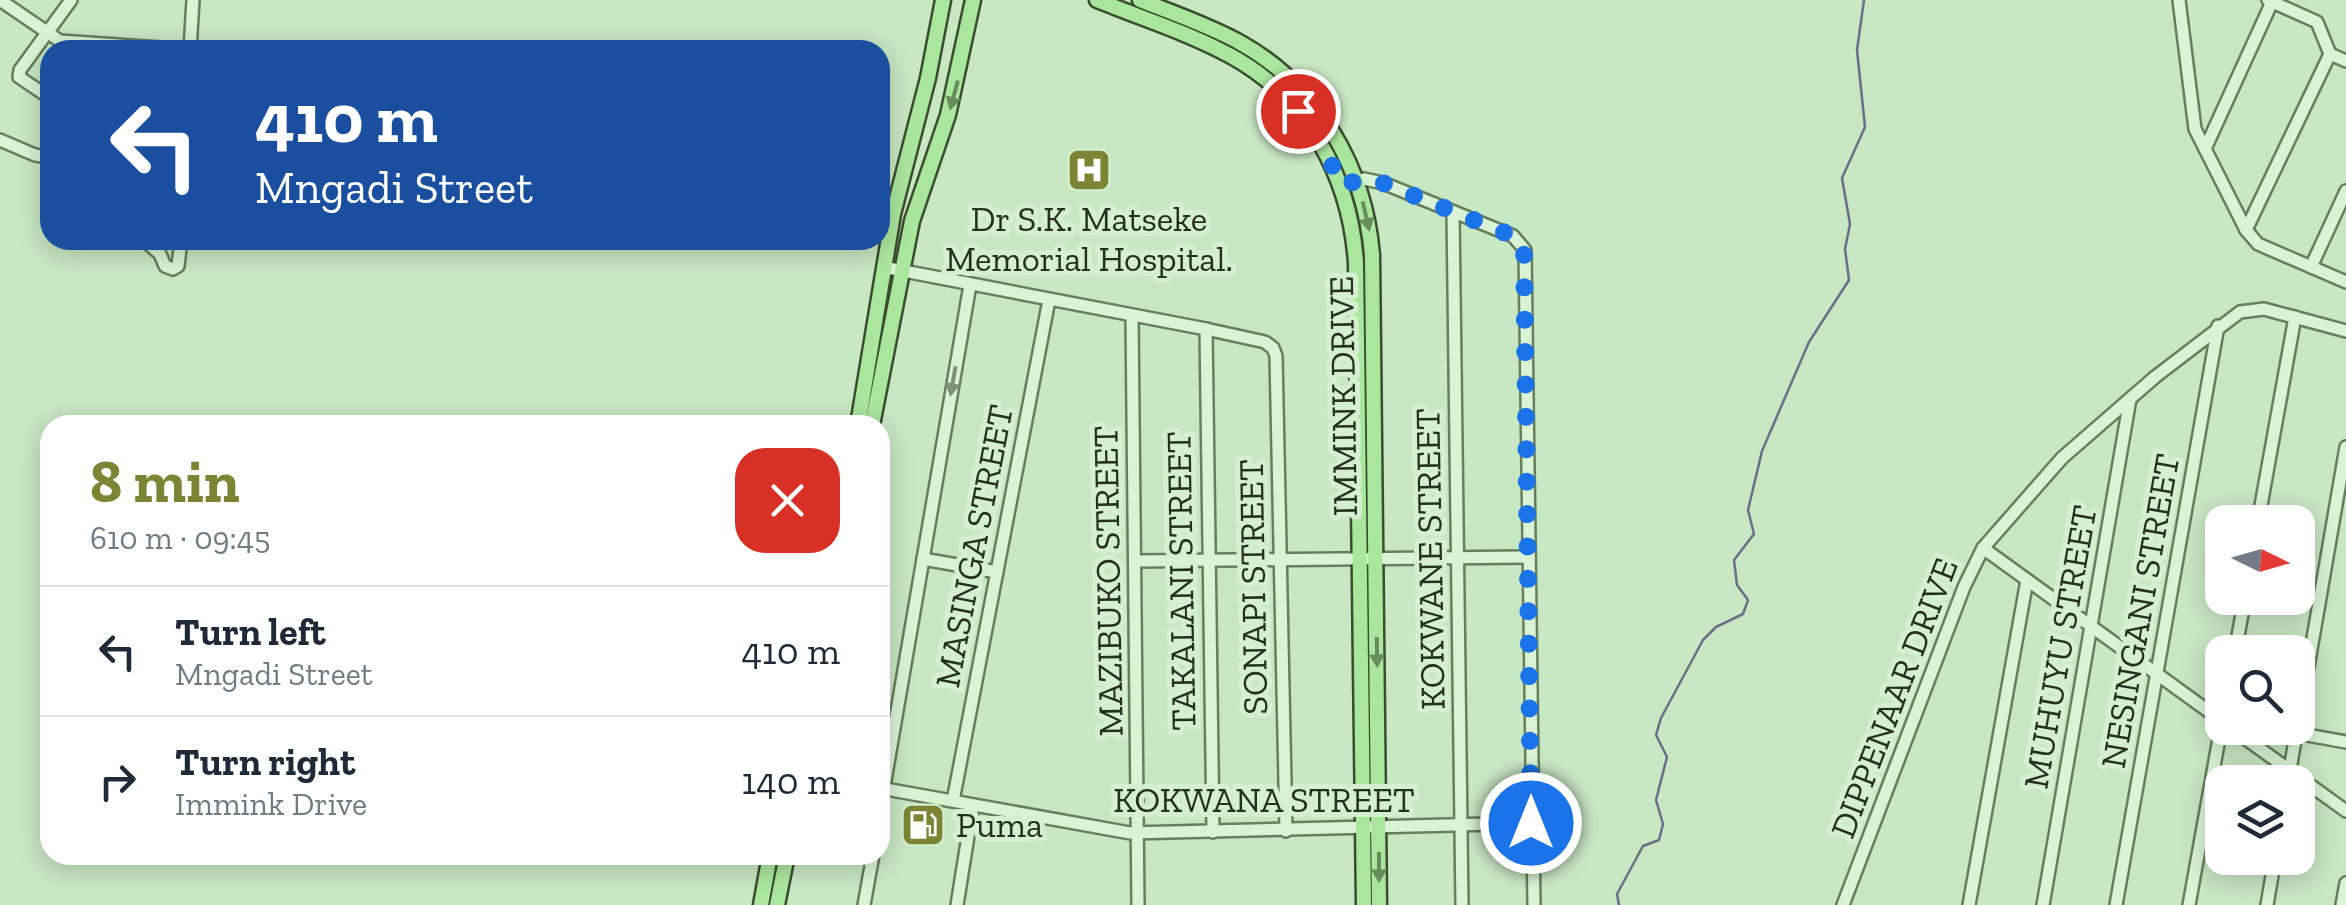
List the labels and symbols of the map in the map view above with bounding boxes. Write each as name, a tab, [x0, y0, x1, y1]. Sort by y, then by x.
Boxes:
pin	[1256, 69, 1341, 154]
one-way arrow	[945, 80, 961, 111]
hospital icon: Dr S.K. Matseke Memorial Hospital.	[1066, 147, 1112, 193]
place label: Dr S.K. Matseke Memorial Hospital.	[945, 198, 1233, 280]
one-way arrow	[1359, 201, 1374, 232]
street label: IMMINK DRIVE	[1320, 275, 1366, 517]
one-way arrow	[945, 366, 960, 397]
street label: MASINGA STREET	[926, 401, 1022, 691]
street label: KOKWANE STREET	[1406, 408, 1454, 710]
street label: MAZIBUKO STREET	[1084, 425, 1132, 737]
street label: TAKALANI STREET	[1157, 431, 1205, 731]
street label: NESINGANI STREET	[2092, 451, 2188, 771]
street label: SONAPI STREET	[1230, 459, 1276, 715]
street label: MUHUYU STREET	[2014, 502, 2106, 792]
north arrow	[2205, 505, 2315, 615]
street label: DIPPENAAR DRIVE	[1821, 552, 1967, 844]
one-way arrow	[1369, 636, 1385, 668]
position arrow	[1479, 771, 1583, 875]
street label: KOKWANA STREET	[1113, 779, 1415, 821]
fuel station icon: Puma	[900, 802, 946, 848]
place label: Puma	[956, 804, 1043, 846]
one-way arrow	[1371, 851, 1387, 883]

